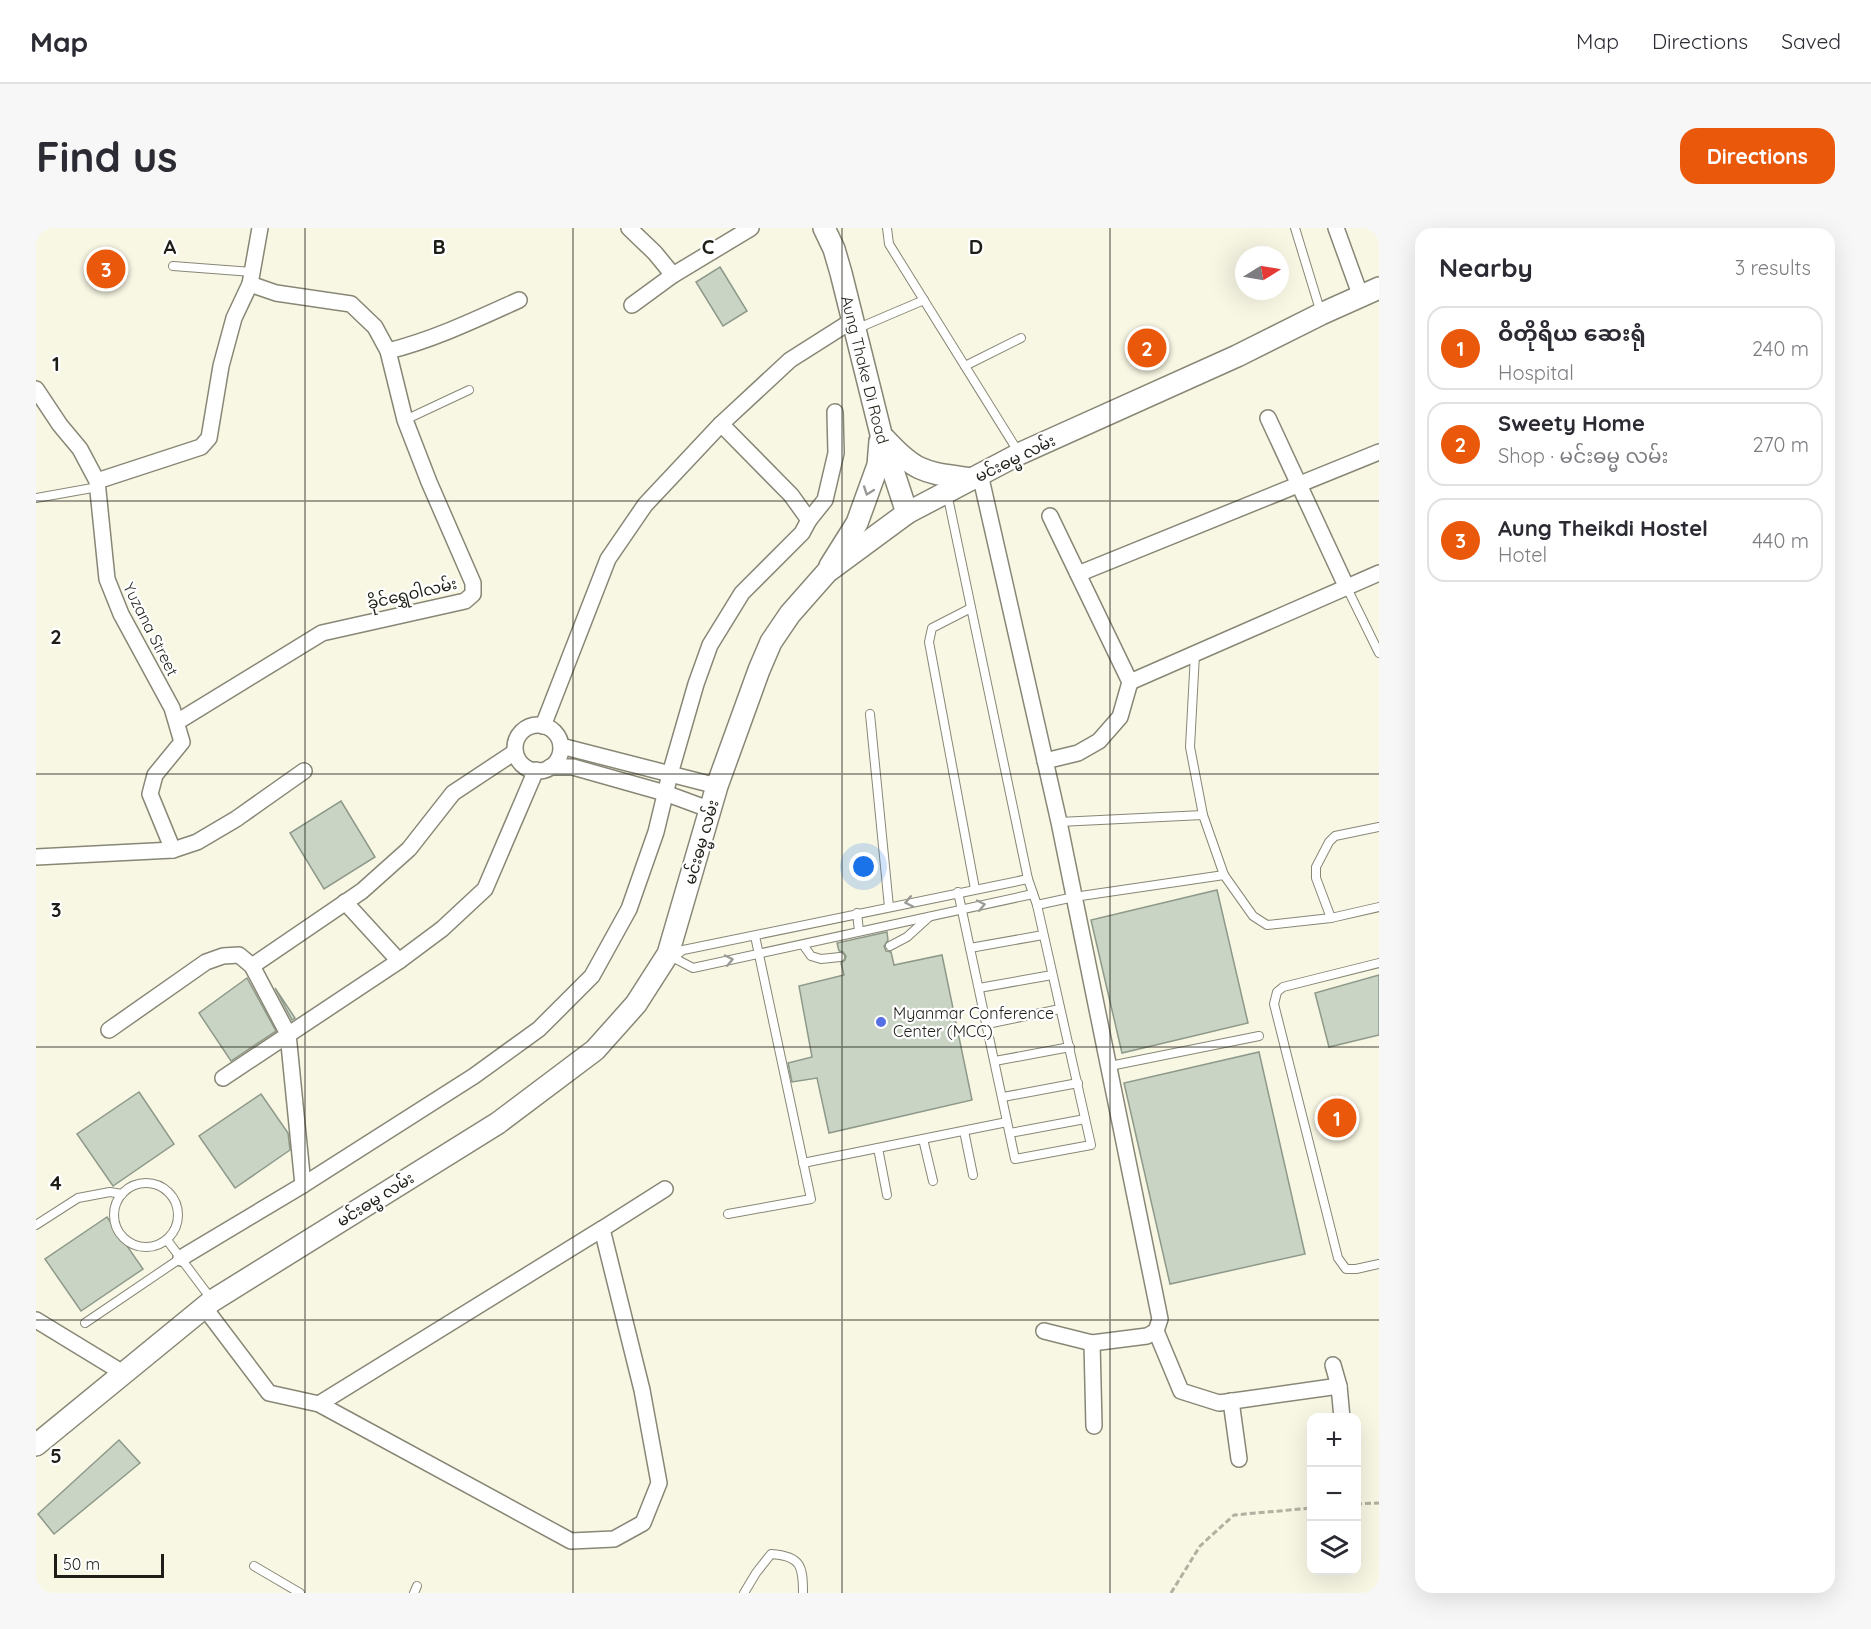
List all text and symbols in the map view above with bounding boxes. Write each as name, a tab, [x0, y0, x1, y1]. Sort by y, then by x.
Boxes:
text: Map	[30, 24, 88, 59]
text: Map	[1576, 28, 1619, 54]
text: Directions	[1652, 28, 1748, 54]
text: Saved	[1781, 28, 1841, 54]
button: Directions	[1680, 128, 1835, 184]
text: Find us	[36, 130, 178, 183]
text: A	[164, 234, 177, 259]
text: B	[432, 234, 446, 259]
text: C	[702, 234, 715, 259]
text: D	[969, 234, 983, 259]
pin: 3	[86, 246, 126, 291]
north arrow	[1235, 246, 1289, 300]
text: Nearby	[1439, 251, 1533, 284]
text: 3 results	[1735, 255, 1811, 280]
street label: Aung Thake Di Road	[837, 294, 894, 447]
text: ဝိတိုရိယ ဆေးရုံ	[1498, 319, 1646, 347]
pin: 2	[1128, 326, 1166, 370]
text: 1	[1457, 336, 1464, 361]
text: 240 m	[1752, 336, 1809, 361]
text: 1	[52, 351, 60, 376]
text: Hospital	[1498, 360, 1574, 385]
text: Sweety Home	[1498, 409, 1645, 437]
street label: မင်းဓမ္မ လမ်း	[971, 429, 1060, 490]
text: 2	[1455, 432, 1466, 457]
text: 270 m	[1752, 432, 1809, 457]
text: Shop · မင်းဓမ္မ လမ်း	[1498, 443, 1668, 468]
one-way arrow	[863, 485, 876, 496]
text: Aung Theikdi Hostel	[1498, 514, 1708, 542]
text: 3	[1455, 528, 1466, 553]
text: 440 m	[1752, 528, 1809, 553]
text: Hotel	[1498, 542, 1547, 567]
street label: ခိုင်ရွှေဝါလမ်း	[365, 572, 460, 618]
street label: Yuzana Street	[119, 579, 183, 679]
text: 2	[50, 624, 62, 649]
street label: မင်းဓမ္မ လမ်း	[678, 797, 727, 888]
your location	[849, 852, 878, 881]
one-way arrow	[904, 895, 914, 908]
text: 3	[51, 897, 61, 922]
one-way arrow	[976, 899, 986, 912]
one-way arrow	[724, 954, 734, 967]
place label: Myanmar Conference Center (MCC)	[893, 1003, 1054, 1041]
marker: Myanmar Conference Center (MCC)	[874, 1015, 888, 1029]
pin: 1	[1318, 1096, 1356, 1140]
street label: မင်းဓမ္မ လမ်း	[332, 1167, 420, 1234]
text: 4	[50, 1170, 62, 1195]
map controls	[1307, 1413, 1361, 1575]
button: +	[1307, 1413, 1361, 1467]
text: 5	[50, 1443, 62, 1468]
button: −	[1307, 1467, 1361, 1521]
button: layers	[1307, 1521, 1361, 1575]
scale bar	[54, 1551, 164, 1578]
text: 50 m	[63, 1554, 100, 1574]

